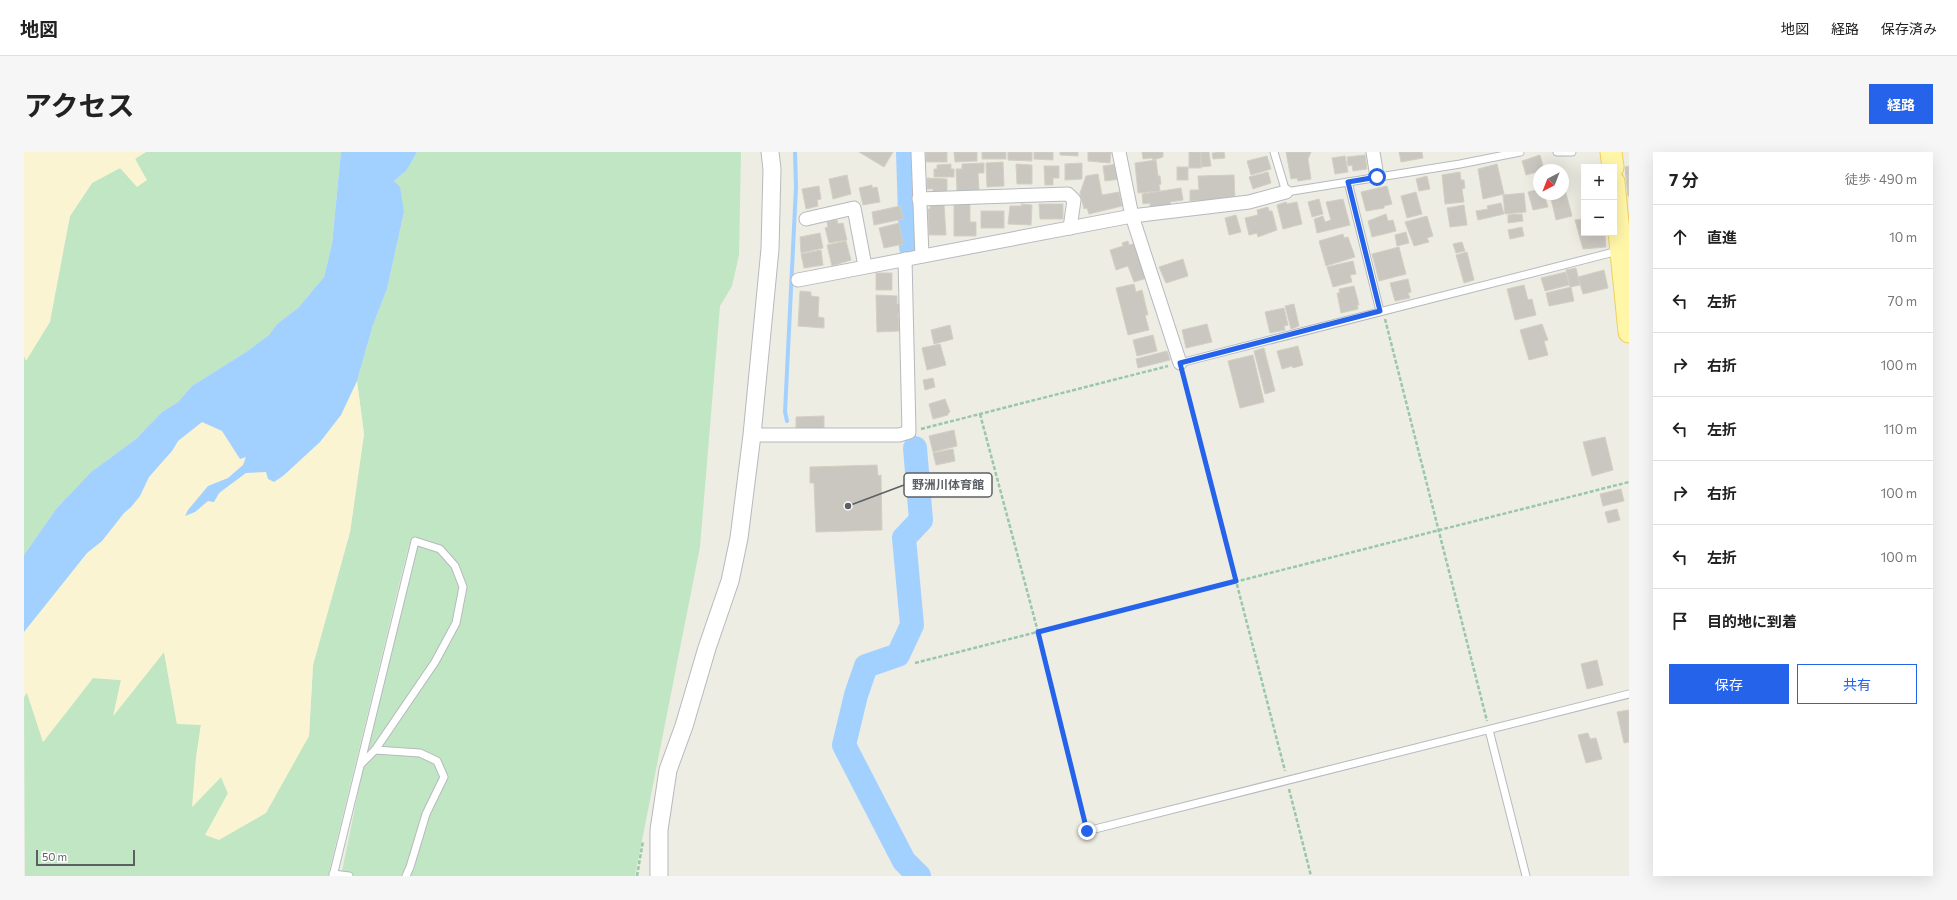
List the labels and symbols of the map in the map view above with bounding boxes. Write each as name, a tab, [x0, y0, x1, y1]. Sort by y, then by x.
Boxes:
north arrow	[1533, 164, 1569, 200]
route start	[1368, 168, 1386, 186]
callout: 野洲川体育館	[904, 473, 992, 497]
text: 野洲川体育館	[912, 477, 984, 491]
route end	[1078, 822, 1096, 840]
scale bar	[36, 848, 135, 867]

